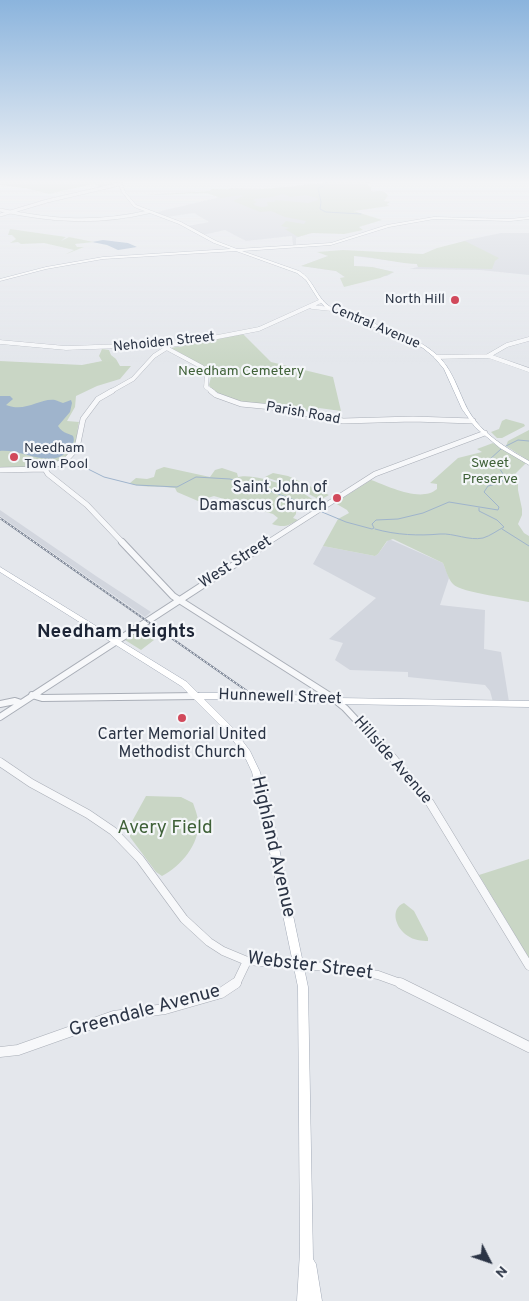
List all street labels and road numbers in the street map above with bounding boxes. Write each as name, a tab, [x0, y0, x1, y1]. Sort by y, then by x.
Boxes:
street label: Central Avenue	[328, 301, 422, 353]
street label: Nehoiden Street	[112, 329, 216, 357]
street label: Parish Road	[265, 399, 341, 429]
street label: West Street	[196, 532, 276, 594]
street label: Hunnewell Street	[218, 686, 342, 710]
street label: Hillside Avenue	[349, 713, 435, 809]
street label: Highland Avenue	[245, 774, 299, 920]
street label: Webster Street	[246, 948, 374, 986]
street label: Greendale Avenue	[67, 981, 223, 1043]

